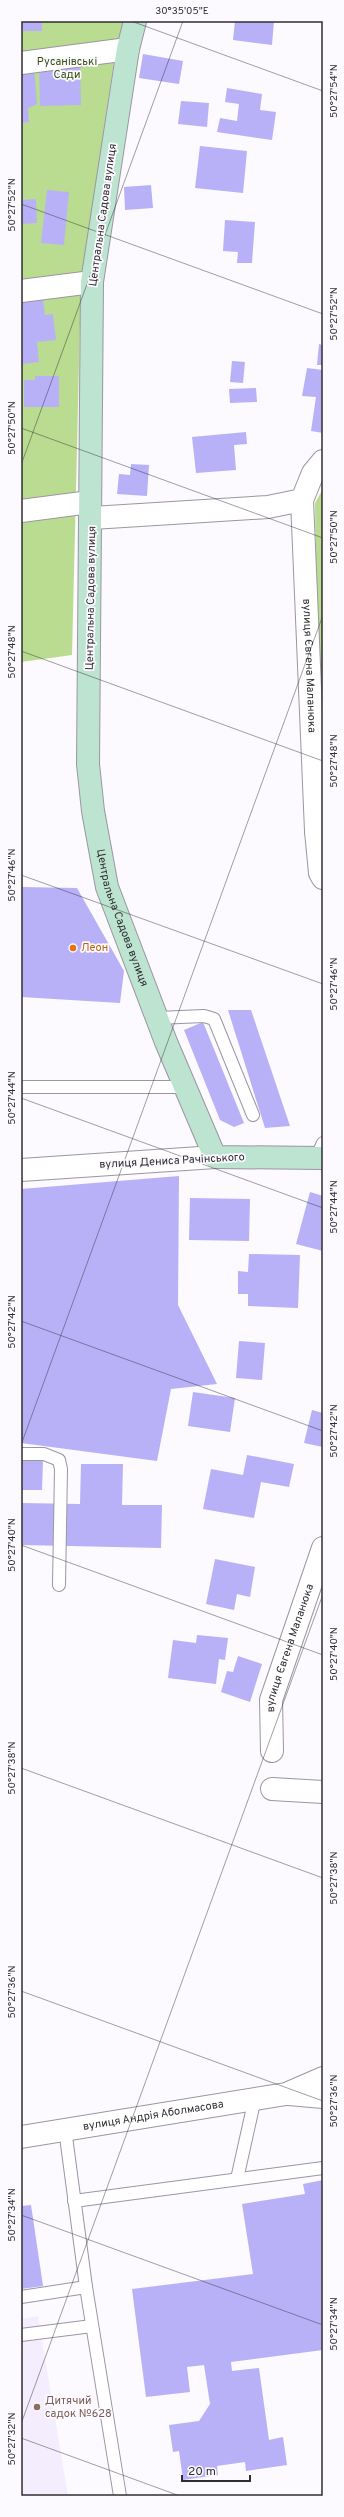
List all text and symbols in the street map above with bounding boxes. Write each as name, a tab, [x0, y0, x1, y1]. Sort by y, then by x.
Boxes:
text: 30°35'05"E	[155, 5, 209, 18]
park label: Русанівські Сади	[37, 55, 97, 82]
text: 50°27'54"N	[328, 64, 341, 118]
street label: Центральна Садова вулиця	[86, 143, 120, 287]
text: 50°27'52"N	[6, 178, 19, 232]
text: 50°27'52"N	[328, 287, 341, 341]
text: 50°27'50"N	[6, 401, 19, 455]
text: 50°27'50"N	[328, 510, 341, 564]
street label: Центральна Садова вулиця	[83, 526, 99, 670]
street label: вулиця Євгена Маланюка	[299, 598, 319, 734]
text: 50°27'48"N	[6, 625, 19, 679]
text: 50°27'48"N	[328, 734, 341, 788]
text: 50°27'46"N	[6, 848, 19, 902]
street label: Центральна Садова вулиця	[93, 848, 151, 989]
place label: Леон	[81, 941, 108, 955]
marker: Леон	[68, 943, 78, 953]
text: 50°27'46"N	[328, 957, 341, 1011]
text: 50°27'44"N	[6, 1071, 19, 1125]
street label: вулиця Дениса Рачінського	[99, 1150, 245, 1172]
text: 50°27'44"N	[328, 1180, 341, 1234]
text: 50°27'42"N	[6, 1295, 19, 1349]
text: 50°27'42"N	[328, 1404, 341, 1458]
text: 50°27'40"N	[6, 1518, 19, 1572]
street label: вулиця Євгена Маланюка	[264, 1582, 317, 1712]
text: 50°27'40"N	[328, 1627, 341, 1681]
text: 50°27'38"N	[6, 1741, 19, 1795]
text: 50°27'38"N	[328, 1851, 341, 1905]
text: 50°27'36"N	[6, 1965, 19, 2019]
text: 50°27'36"N	[328, 2074, 341, 2128]
street label: вулиця Андрія Аболмасова	[82, 2097, 225, 2134]
text: 50°27'34"N	[6, 2188, 19, 2242]
text: 50°27'34"N	[328, 2297, 341, 2351]
place label: Дитячий садок №628	[45, 2394, 112, 2421]
marker: Дитячий садок №628	[32, 2402, 42, 2412]
text: 50°27'32"N	[6, 2412, 19, 2466]
scale bar	[182, 2457, 250, 2483]
text: 20 m	[188, 2464, 216, 2480]

